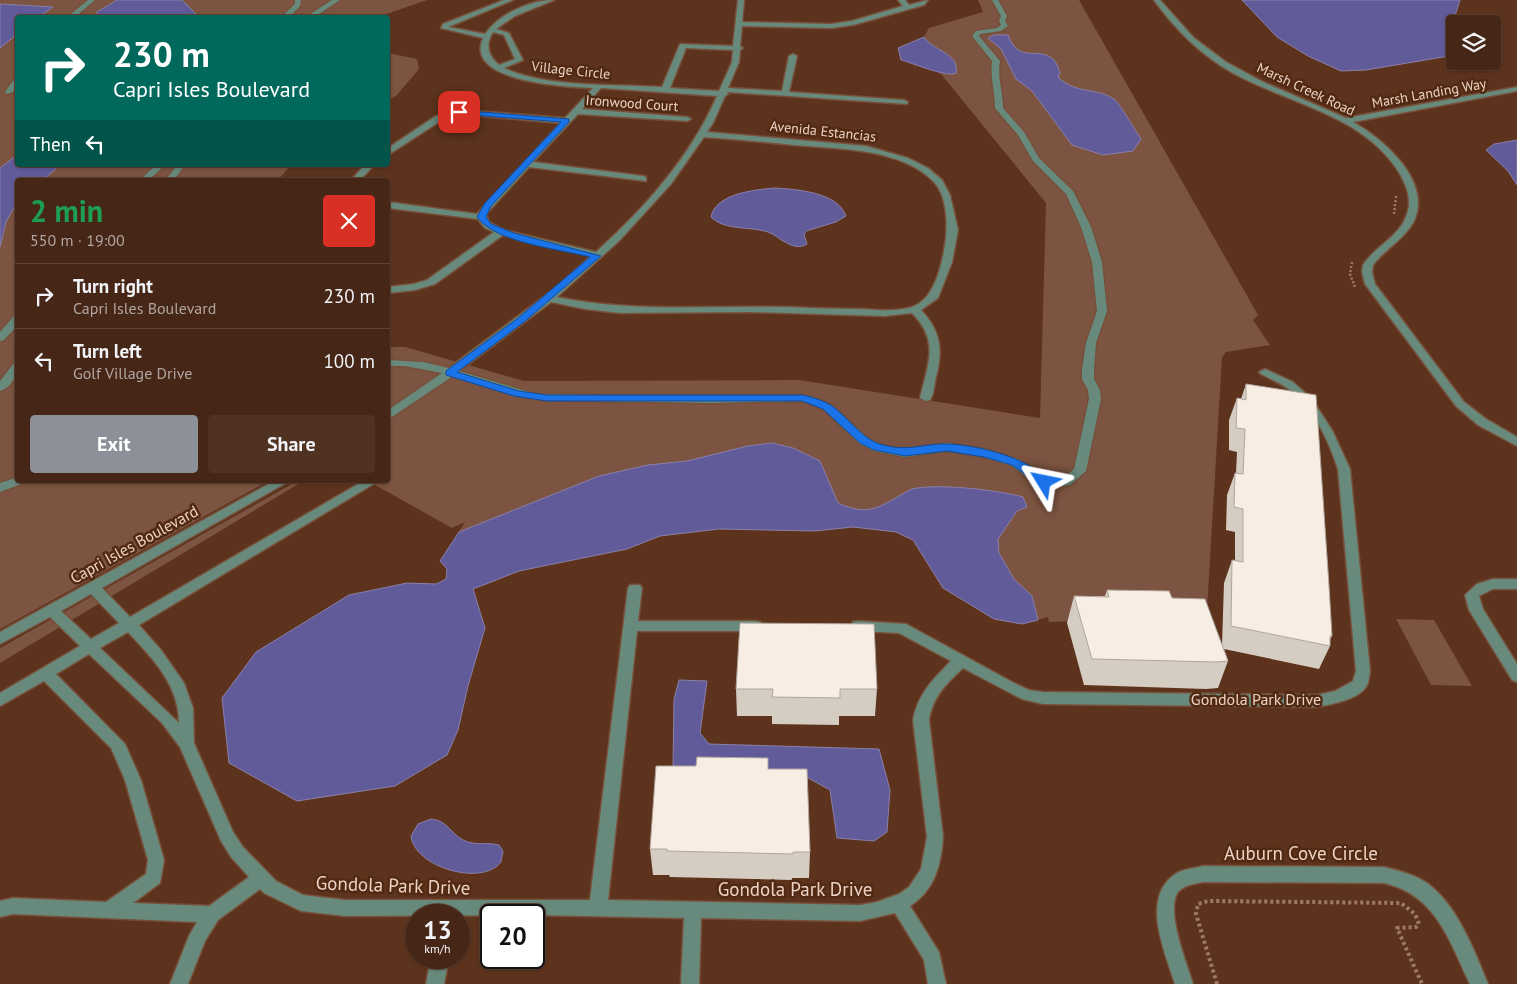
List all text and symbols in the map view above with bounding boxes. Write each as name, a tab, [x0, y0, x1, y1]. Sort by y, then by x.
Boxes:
map controls	[1446, 15, 1501, 70]
button: layers	[1446, 15, 1501, 70]
text: 230 m	[113, 31, 210, 77]
icon: right	[30, 35, 95, 100]
street label: Village Circle	[530, 57, 611, 83]
street label: Marsh Creek Road	[1254, 58, 1358, 120]
street label: Marsh Landing Way	[1370, 74, 1488, 112]
text: Capri Isles Boulevard	[113, 75, 310, 103]
pin	[438, 91, 480, 133]
street label: Ironwood Court	[585, 91, 679, 115]
icon: arrive	[445, 98, 473, 126]
street label: Avenida Estancias	[769, 116, 877, 146]
icon: left	[81, 130, 109, 158]
text: Then	[30, 132, 71, 156]
text: 2 min	[30, 191, 103, 230]
button: close	[323, 195, 375, 247]
text: 550 m · 19:00	[30, 230, 125, 250]
text: Turn right	[73, 274, 153, 298]
icon: right	[30, 282, 58, 310]
text: 230 m	[323, 284, 375, 308]
text: Capri Isles Boulevard	[73, 298, 216, 318]
text: Turn left	[73, 339, 142, 363]
icon: left	[30, 347, 58, 375]
text: 100 m	[323, 349, 375, 373]
text: Golf Village Drive	[73, 363, 192, 383]
button: Exit	[30, 415, 198, 473]
button: Share	[208, 415, 375, 473]
position arrow	[1017, 455, 1069, 507]
street label: Capri Isles Boulevard	[66, 501, 202, 587]
street label: Gondola Park Drive	[1191, 689, 1321, 709]
street label: Auburn Cove Circle	[1224, 841, 1378, 865]
street label: Gondola Park Drive	[315, 870, 471, 900]
street label: Gondola Park Drive	[718, 877, 872, 901]
speed limit sign: 20	[480, 904, 545, 969]
text: 13	[423, 914, 452, 946]
text: km/h	[424, 941, 451, 956]

